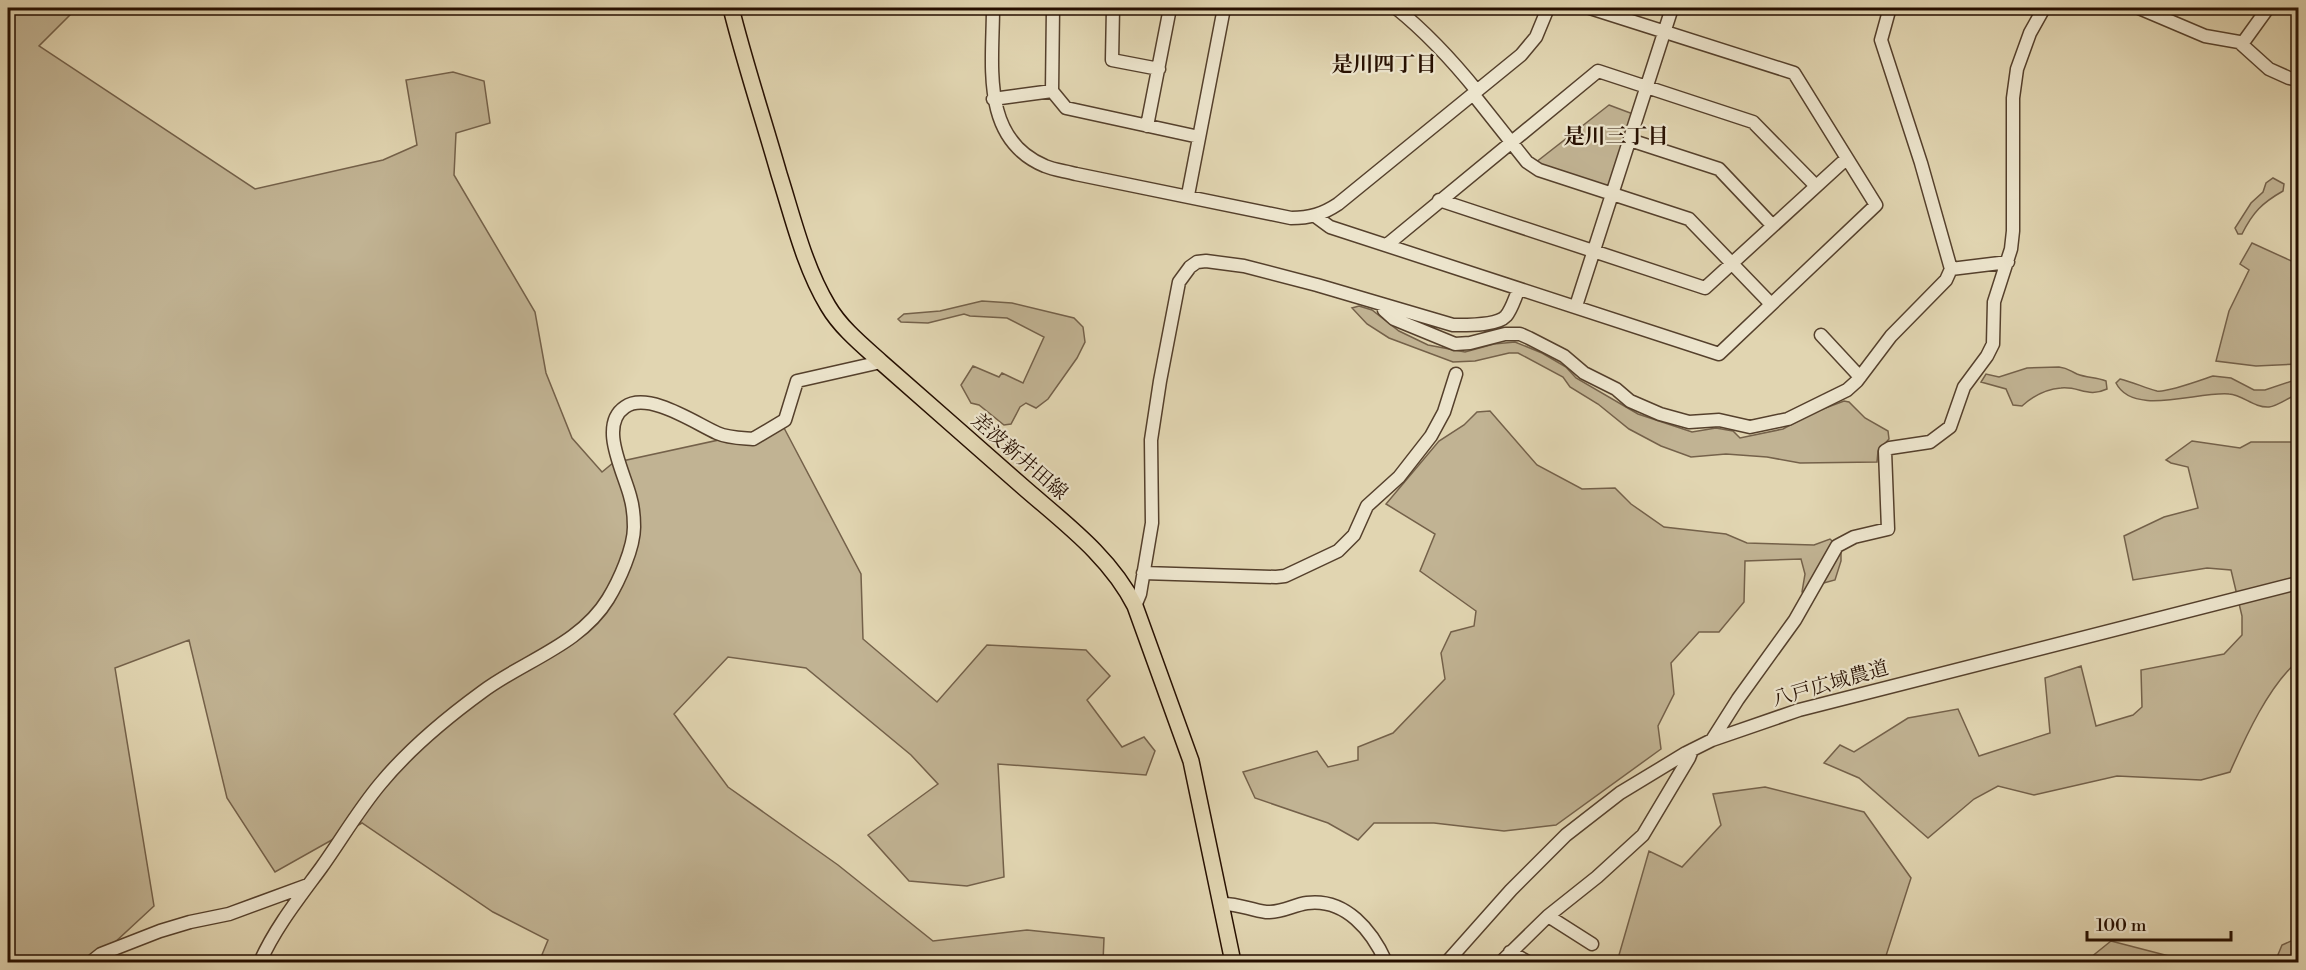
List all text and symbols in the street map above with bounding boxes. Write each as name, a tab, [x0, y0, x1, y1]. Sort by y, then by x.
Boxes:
district label: 是川四丁目	[1332, 52, 1437, 78]
district label: 是川三丁目	[1564, 124, 1669, 150]
street label: 差波新井田線	[966, 408, 1072, 506]
street label: 八戸広域農道	[1769, 656, 1892, 713]
scale bar	[2087, 904, 2231, 942]
text: 100 m	[2096, 914, 2147, 937]

